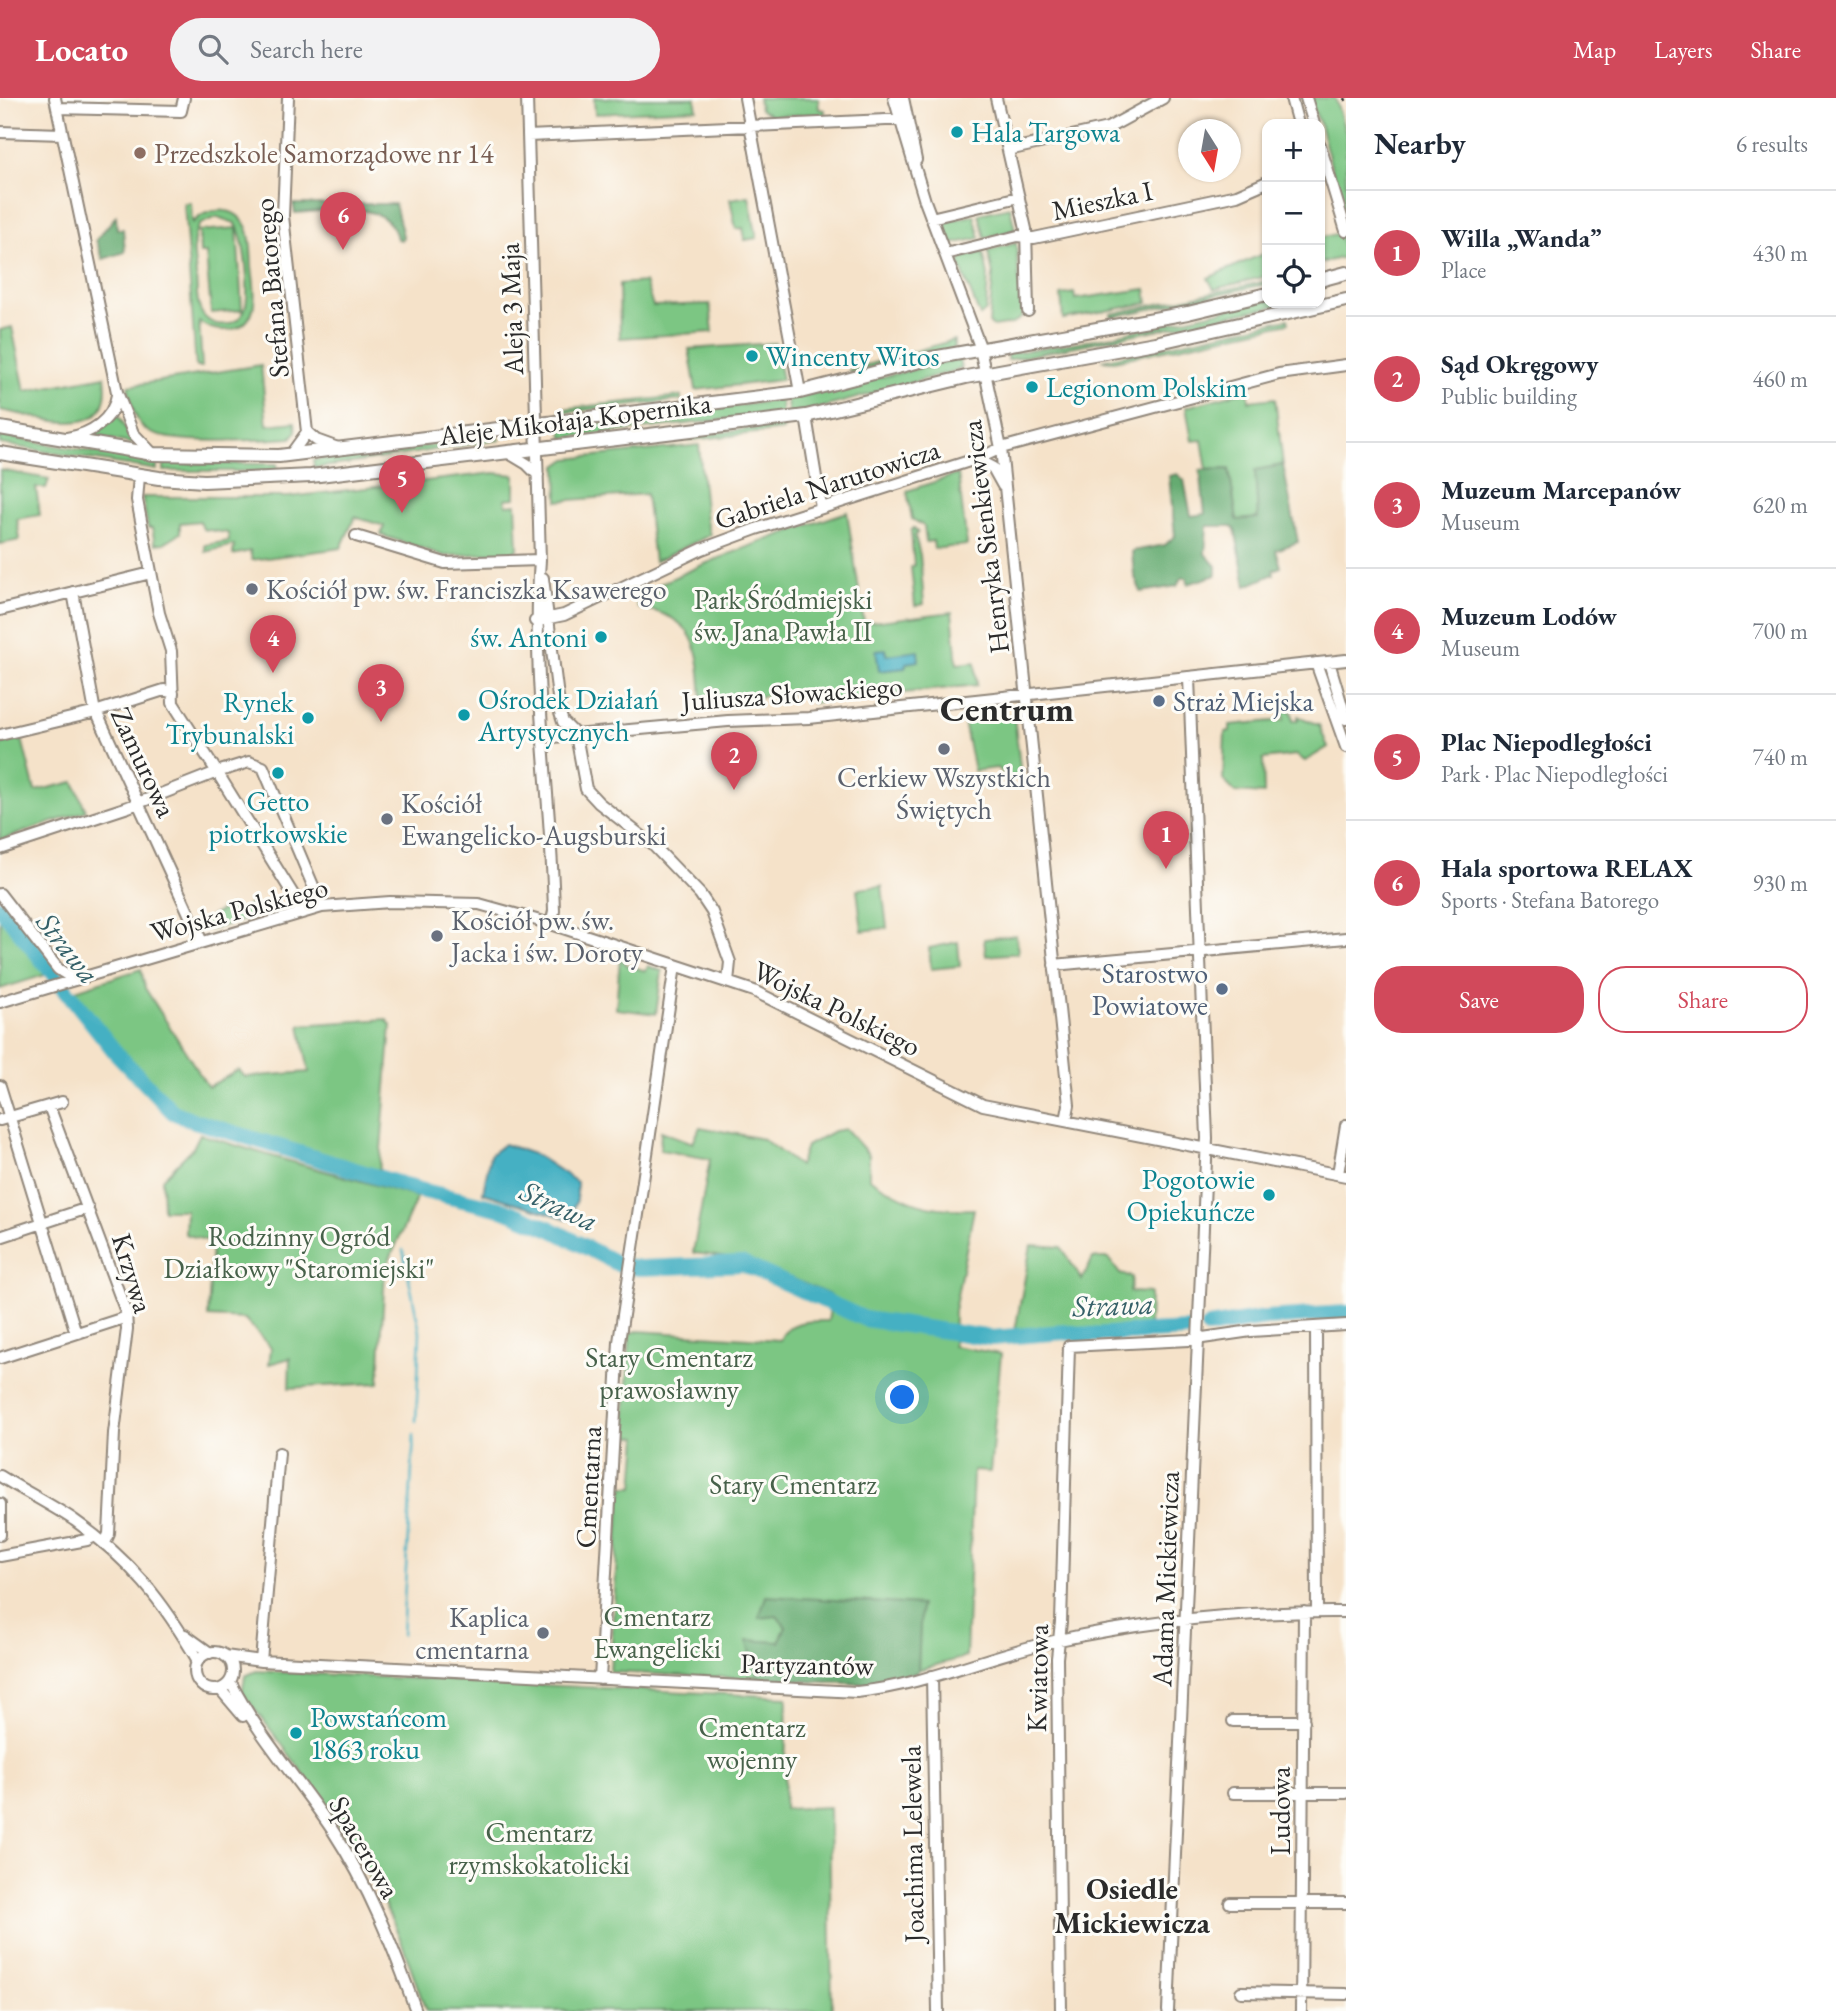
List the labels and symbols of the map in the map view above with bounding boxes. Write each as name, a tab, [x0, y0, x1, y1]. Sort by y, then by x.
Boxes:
place label: Hala Targowa	[971, 114, 1121, 150]
north arrow	[1178, 119, 1241, 182]
marker: Hala Targowa	[949, 124, 965, 140]
place label: Przedszkole Samorządowe nr 14	[154, 135, 494, 171]
marker: Przedszkole Samorządowe nr 14	[132, 145, 148, 161]
street label: Mieszka I	[1048, 172, 1156, 228]
pin: 6	[320, 192, 366, 250]
street label: Stefana Batorego	[245, 197, 297, 379]
street label: Aleja 3 Maja	[491, 241, 531, 377]
place label: Wincenty Witos	[766, 338, 940, 374]
marker: Wincenty Witos	[744, 348, 760, 364]
place label: Legionom Polskim	[1046, 369, 1247, 405]
marker: Legionom Polskim	[1024, 379, 1040, 395]
street label: Aleje Mikołaja Kopernika	[436, 384, 714, 454]
street label: Henryka Sienkiewicza	[953, 417, 1017, 656]
street label: Gabriela Narutowicza	[710, 430, 945, 537]
pin: 5	[379, 455, 425, 513]
place label: Kościół pw. św. Franciszka Ksawerego	[266, 571, 667, 607]
marker: Kościół pw. św. Franciszka Ksawerego	[244, 581, 260, 597]
park label: Park Śródmiejski św. Jana Pawła II	[694, 581, 873, 649]
pin: 4	[250, 615, 296, 673]
place label: św. Antoni	[470, 619, 587, 655]
marker: św. Antoni	[593, 629, 609, 645]
pin: 3	[358, 664, 404, 722]
street label: Juliusza Słowackiego	[678, 667, 904, 719]
place label: Ośrodek Działań Artystycznych	[477, 681, 659, 749]
place label: Straż Miejska	[1173, 683, 1314, 719]
place label: Rynek Trybunalski	[166, 684, 295, 752]
district label: Centrum	[940, 686, 1074, 731]
marker: Straż Miejska	[1151, 693, 1167, 709]
street label: Zamurowa	[103, 701, 185, 824]
marker: Ośrodek Działań Artystycznych	[456, 707, 472, 723]
marker: Rynek Trybunalski	[300, 710, 316, 726]
pin: 2	[711, 732, 757, 790]
marker: Cerkiew Wszystkich Świętych	[936, 741, 952, 757]
place label: Cerkiew Wszystkich Świętych	[837, 759, 1051, 827]
marker: Getto piotrkowskie	[270, 765, 286, 781]
place label: Getto piotrkowskie	[208, 783, 348, 851]
place label: Kościół Ewangelicko-Augsburski	[401, 785, 666, 853]
marker: Kościół Ewangelicko-Augsburski	[379, 811, 395, 827]
pin: 1	[1143, 811, 1189, 869]
street label: Wojska Polskiego	[146, 868, 332, 950]
place label: Kościół pw. św. Jacka i św. Doroty	[449, 902, 644, 970]
water label: Strawa	[27, 903, 109, 992]
marker: Kościół pw. św. Jacka i św. Doroty	[429, 928, 445, 944]
street label: Wojska Polskiego	[747, 952, 927, 1064]
place label: Starostwo Powiatowe	[1092, 955, 1208, 1023]
marker: Starostwo Powiatowe	[1214, 981, 1230, 997]
place label: Pogotowie Opiekuńcze	[1126, 1161, 1255, 1229]
water label: Strawa	[513, 1170, 604, 1240]
marker: Pogotowie Opiekuńcze	[1261, 1187, 1277, 1203]
park label: Rodzinny Ogród Działkowy "Staromiejski"	[164, 1218, 434, 1286]
street label: Krzywa	[104, 1229, 162, 1318]
water label: Strawa	[1071, 1284, 1154, 1325]
park label: Stary Cmentarz prawosławny	[585, 1339, 753, 1407]
your location	[885, 1380, 919, 1414]
street label: Cmentarna	[567, 1424, 609, 1549]
park label: Stary Cmentarz	[709, 1466, 877, 1502]
street label: Adama Mickiewicza	[1143, 1470, 1187, 1689]
park label: Cmentarz Ewangelicki	[593, 1598, 721, 1666]
place label: Kaplica cmentarna	[415, 1599, 530, 1667]
street label: Kwiatowa	[1018, 1623, 1056, 1733]
marker: Kaplica cmentarna	[535, 1625, 551, 1641]
street label: Partyzantów	[740, 1645, 875, 1683]
place label: Powstańcom 1863 roku	[310, 1699, 447, 1767]
park label: Cmentarz wojenny	[698, 1709, 806, 1777]
marker: Powstańcom 1863 roku	[288, 1725, 304, 1741]
street label: Joachima Lelewela	[892, 1744, 932, 1945]
street label: Ludowa	[1262, 1766, 1298, 1855]
street label: Spacerowa	[321, 1789, 409, 1905]
park label: Cmentarz rzymskokatolicki	[448, 1814, 630, 1882]
district label: Osiedle Mickiewicza	[1054, 1869, 1211, 1942]

